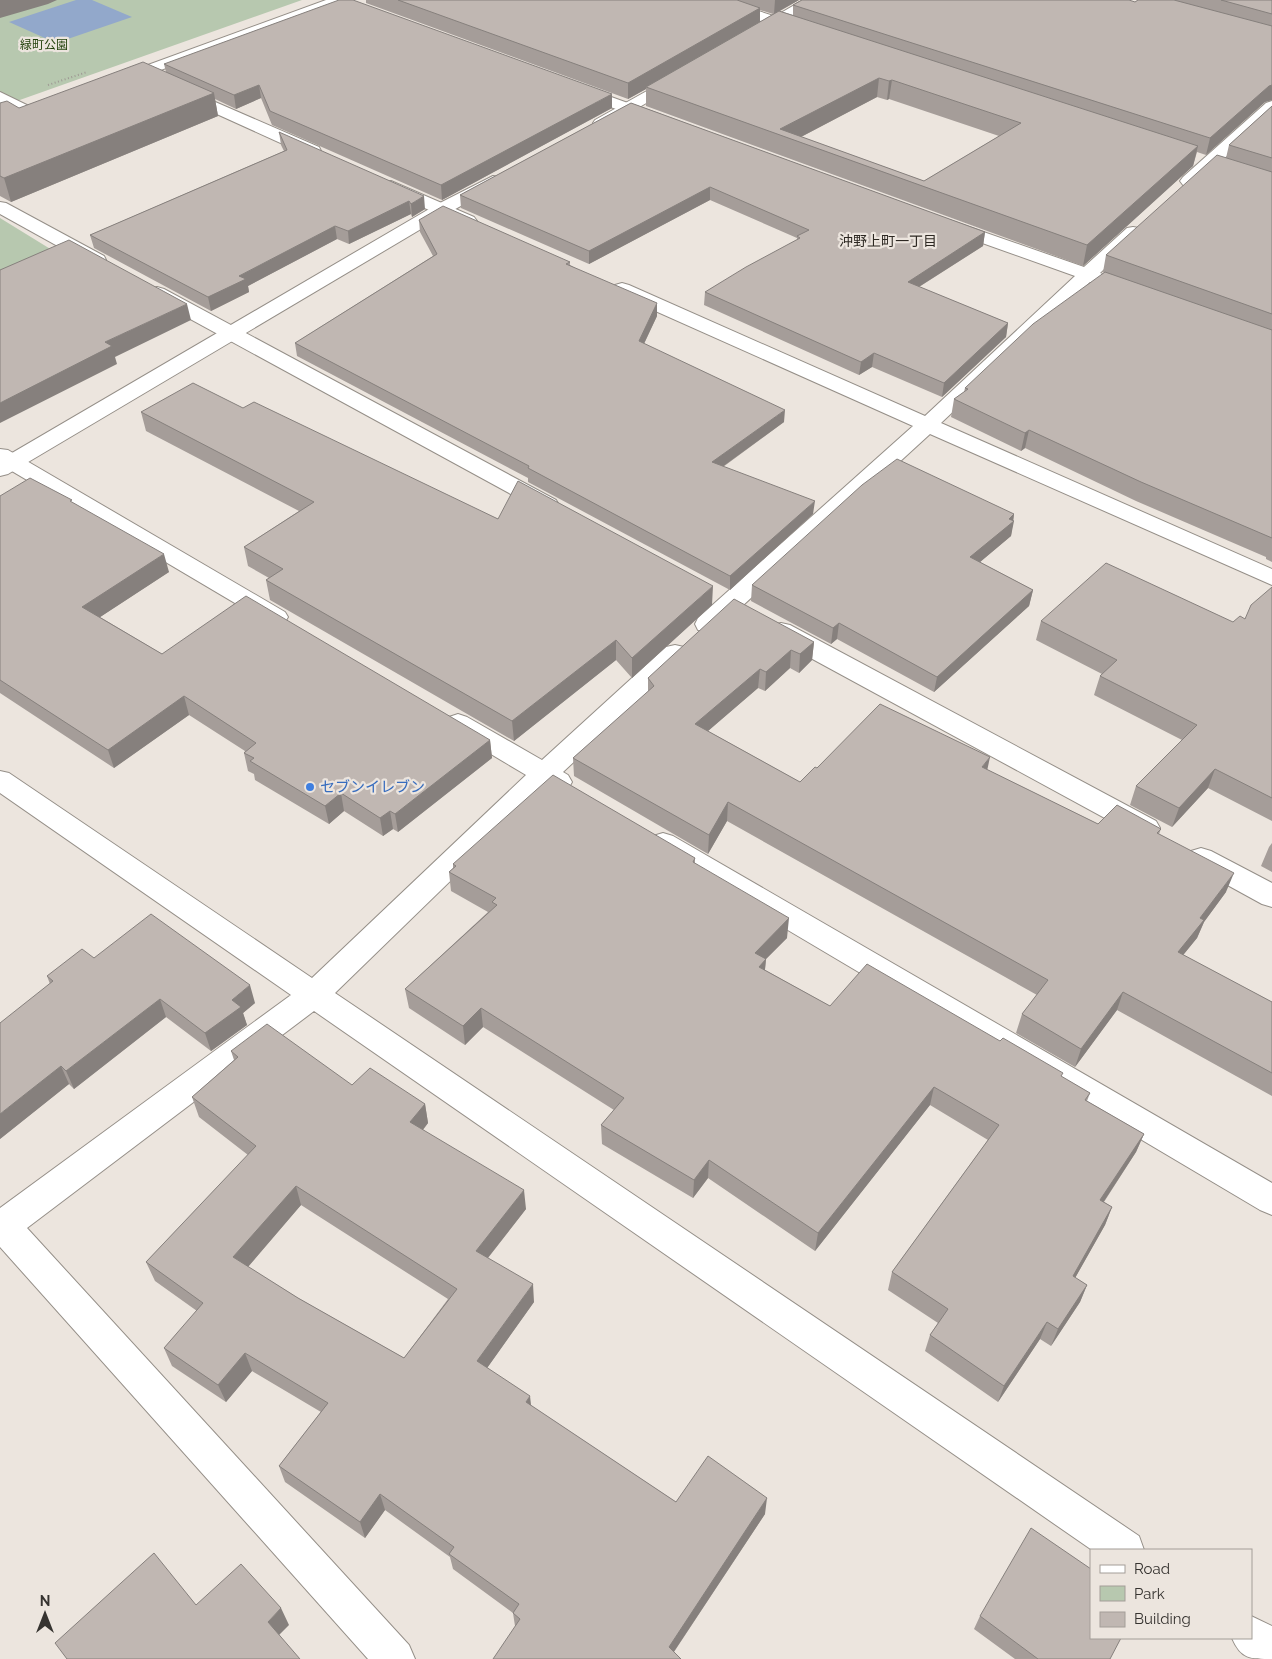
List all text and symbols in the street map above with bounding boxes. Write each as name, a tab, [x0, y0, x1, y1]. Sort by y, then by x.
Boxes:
park label: 緑町公園	[20, 38, 68, 52]
district label: 沖野上町一丁目	[839, 233, 937, 249]
place label: セブンイレブン	[320, 778, 425, 796]
marker: セブンイレブン	[304, 781, 316, 793]
legend	[1090, 1549, 1252, 1639]
text: Road	[1134, 1560, 1170, 1578]
text: Park	[1134, 1585, 1165, 1603]
north arrow	[20, 1589, 70, 1639]
text: N	[40, 1593, 50, 1609]
text: Building	[1134, 1610, 1191, 1628]

